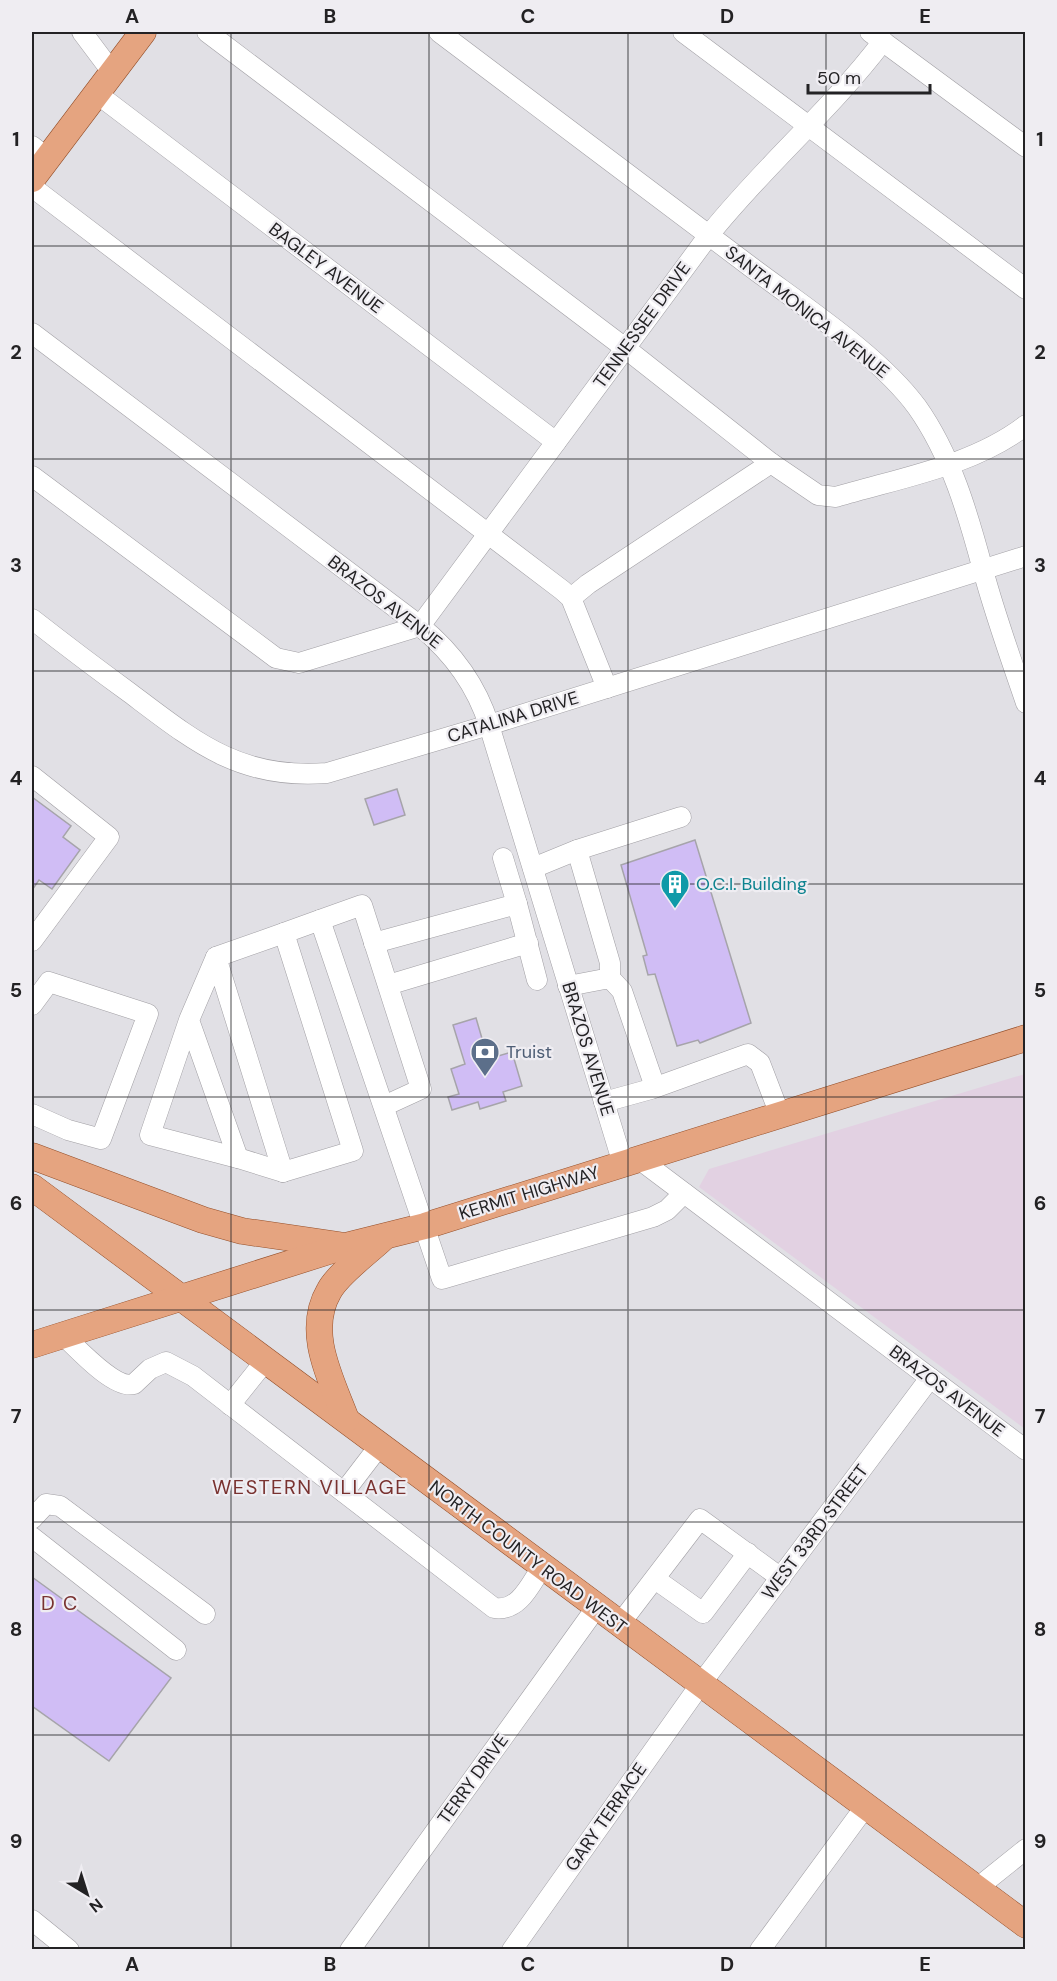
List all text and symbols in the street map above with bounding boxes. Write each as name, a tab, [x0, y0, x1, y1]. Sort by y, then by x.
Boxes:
text: A	[125, 3, 139, 29]
text: B	[324, 3, 336, 29]
text: C	[521, 3, 535, 29]
text: D	[720, 3, 734, 29]
text: E	[919, 3, 931, 29]
scale bar	[808, 57, 930, 95]
text: 50 m	[817, 66, 861, 90]
text: 1	[12, 126, 20, 152]
text: 1	[1036, 126, 1044, 152]
street label: BAGLEY AVENUE	[264, 217, 388, 319]
street label: SANTA MONICA AVENUE	[720, 240, 894, 384]
street label: TENNESSEE DRIVE	[588, 257, 696, 393]
text: 2	[10, 339, 22, 365]
text: 2	[1034, 339, 1046, 365]
street label: BRAZOS AVENUE	[323, 550, 447, 654]
text: 3	[10, 552, 22, 578]
text: 3	[1034, 552, 1046, 578]
street label: CATALINA DRIVE	[444, 686, 582, 748]
text: 4	[10, 765, 23, 791]
text: 4	[1034, 765, 1047, 791]
building icon: O.C.I. Building	[659, 868, 691, 910]
place label: O.C.I. Building	[696, 872, 807, 896]
text: 5	[10, 977, 22, 1003]
text: 5	[1034, 977, 1046, 1003]
street label: BRAZOS AVENUE	[556, 979, 620, 1119]
bank icon: Truist	[469, 1036, 501, 1078]
place label: Truist	[506, 1040, 552, 1064]
street label: KERMIT HIGHWAY	[456, 1160, 602, 1226]
text: 6	[10, 1190, 22, 1216]
text: 6	[1034, 1190, 1046, 1216]
street label: BRAZOS AVENUE	[884, 1340, 1010, 1442]
text: 7	[11, 1403, 22, 1429]
text: 7	[1035, 1403, 1046, 1429]
street label: WEST 33RD STREET	[756, 1460, 874, 1604]
district label: WESTERN VILLAGE	[212, 1474, 408, 1500]
street label: NORTH COUNTY ROAD WEST	[424, 1475, 632, 1639]
district label: D C	[41, 1590, 79, 1616]
text: 8	[10, 1616, 22, 1642]
text: 8	[1034, 1616, 1046, 1642]
street label: TERRY DRIVE	[432, 1729, 514, 1829]
street label: GARY TERRACE	[560, 1758, 652, 1876]
text: 9	[10, 1828, 22, 1854]
text: 9	[1034, 1828, 1046, 1854]
north arrow	[57, 1864, 117, 1924]
text: N	[85, 1894, 107, 1917]
text: A	[125, 1951, 139, 1977]
text: B	[324, 1951, 336, 1977]
text: C	[521, 1951, 535, 1977]
text: D	[720, 1951, 734, 1977]
text: E	[919, 1951, 931, 1977]

